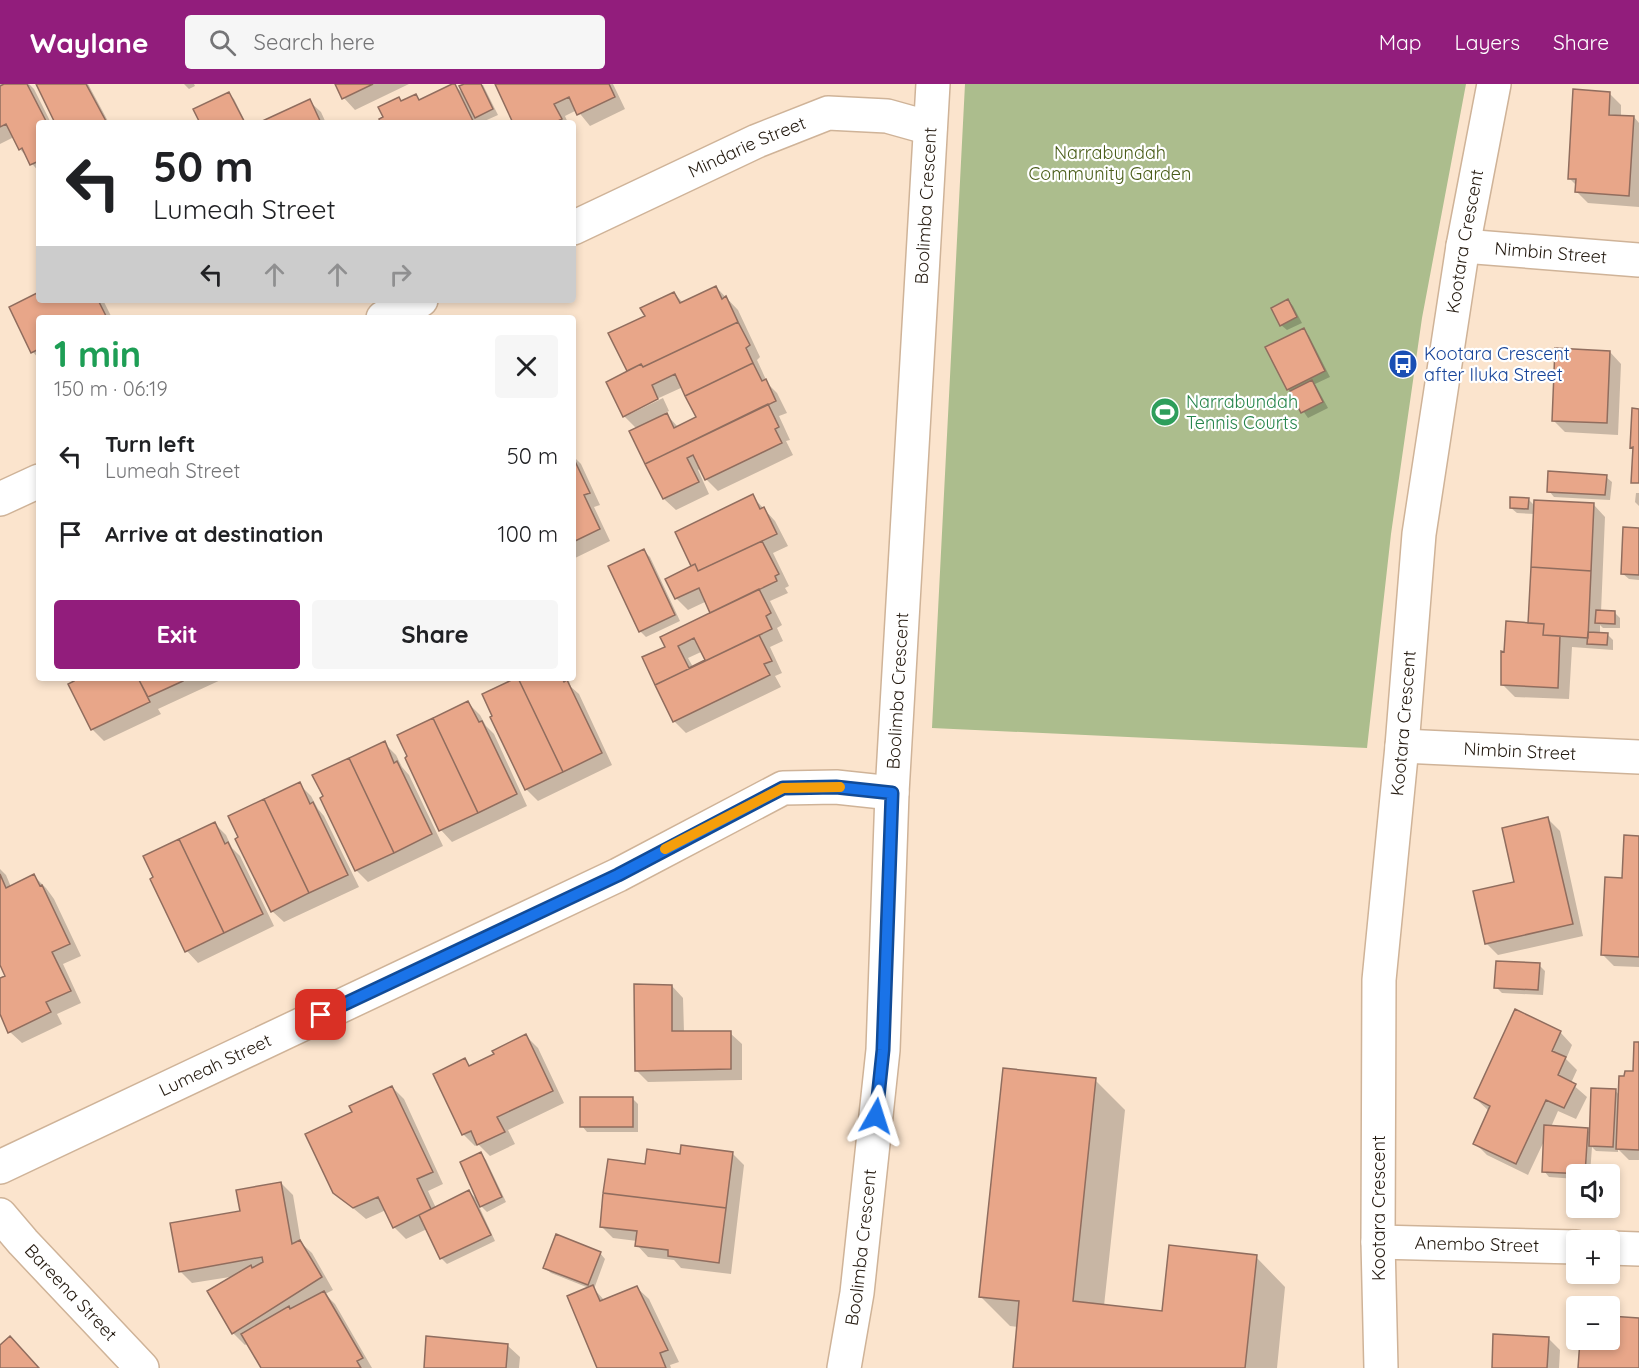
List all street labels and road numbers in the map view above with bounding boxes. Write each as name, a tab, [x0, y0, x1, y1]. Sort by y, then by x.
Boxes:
street label: Mindarie Street	[684, 111, 809, 183]
street label: Boolimba Crescent	[909, 126, 941, 285]
street label: Kootara Crescent	[1441, 167, 1488, 315]
street label: Nimbin Street	[1494, 237, 1608, 268]
street label: Boolimba Crescent	[881, 611, 913, 770]
street label: Kootara Crescent	[1385, 649, 1421, 797]
street label: Nimbin Street	[1463, 737, 1577, 765]
street label: Lumeah Street	[155, 1028, 275, 1101]
street label: Kootara Crescent	[1367, 1135, 1390, 1281]
street label: Boolimba Crescent	[840, 1168, 881, 1327]
street label: Anembo Street	[1414, 1231, 1540, 1257]
street label: Bareena Street	[20, 1239, 122, 1346]

